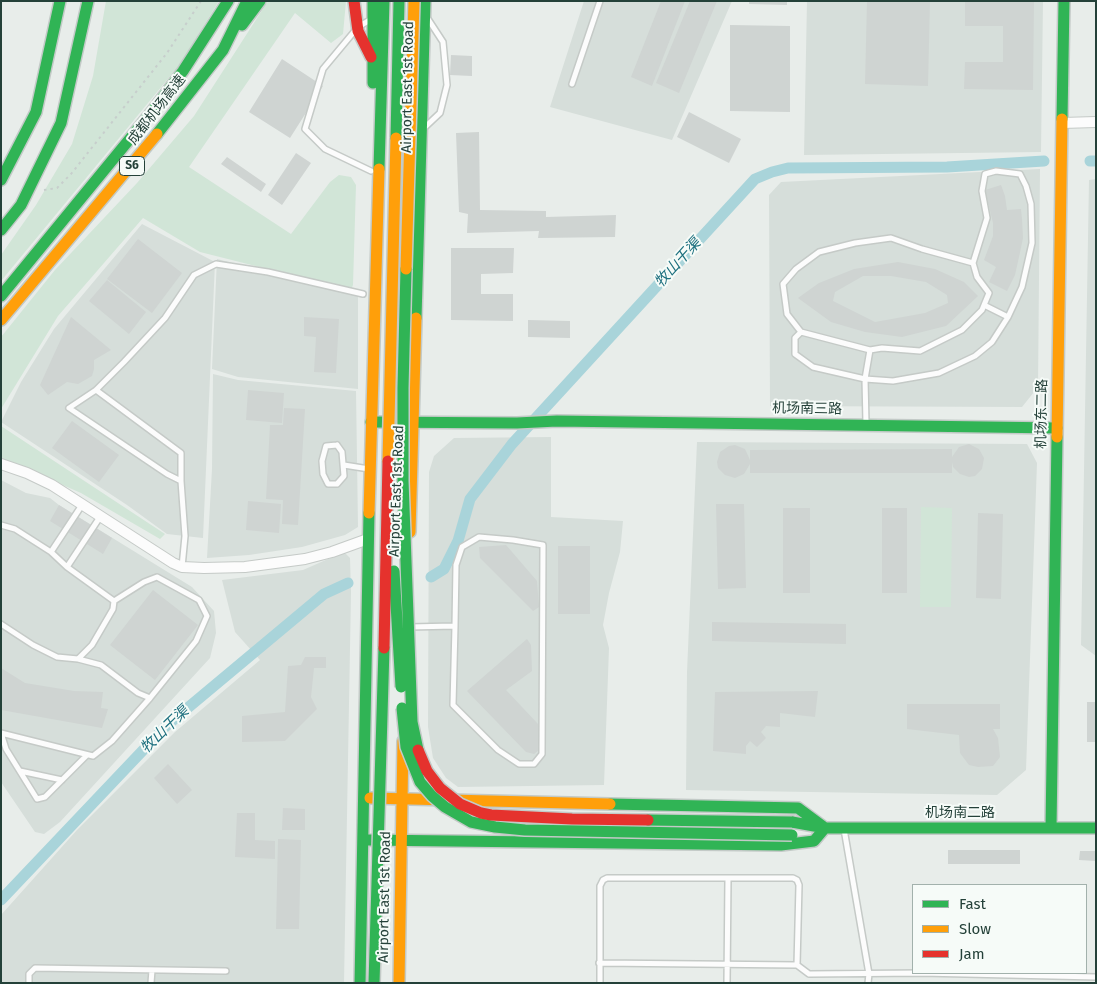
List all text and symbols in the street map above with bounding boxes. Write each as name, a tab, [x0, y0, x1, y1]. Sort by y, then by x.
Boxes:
street label: Airport East 1st Road	[398, 21, 418, 153]
street label: 成都机场高速	[125, 72, 189, 148]
road number: S6	[120, 157, 144, 176]
water label: 牧山干渠	[651, 235, 705, 291]
street label: 机场东二路	[1033, 379, 1051, 449]
street label: 机场南三路	[772, 400, 842, 418]
street label: Airport East 1st Road	[386, 425, 408, 557]
water label: 牧山干渠	[137, 703, 193, 757]
street label: 机场南二路	[925, 805, 995, 821]
street label: Airport East 1st Road	[375, 831, 395, 963]
legend	[912, 884, 1087, 974]
text: Fast	[959, 895, 986, 913]
text: Slow	[959, 920, 991, 938]
text: Jam	[959, 945, 985, 963]

